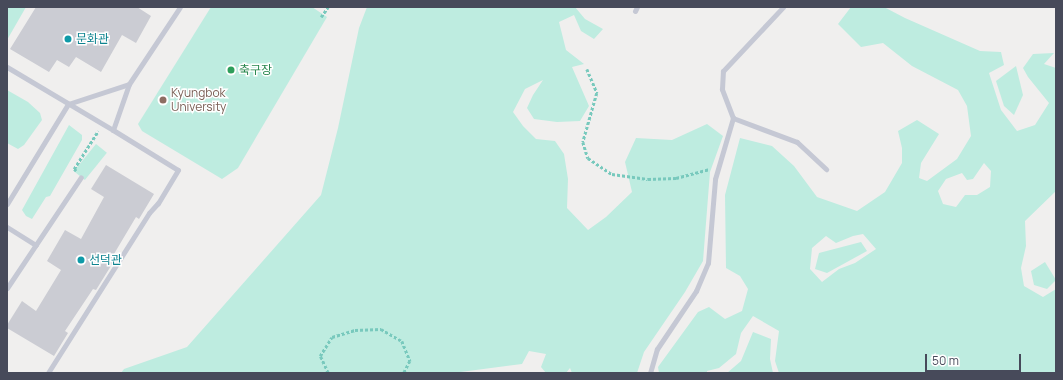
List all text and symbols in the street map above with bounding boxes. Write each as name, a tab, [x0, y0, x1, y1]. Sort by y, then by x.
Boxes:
place label: 문화관	[76, 32, 109, 46]
marker: 문화관	[63, 34, 73, 44]
place label: 축구장	[239, 63, 272, 77]
marker: 축구장	[226, 65, 236, 75]
place label: Kyungbok University	[171, 86, 226, 114]
marker: Kyungbok University	[158, 95, 168, 105]
place label: 선덕관	[89, 253, 122, 267]
marker: 선덕관	[76, 255, 86, 265]
scale bar	[927, 346, 1023, 372]
text: 50 m	[932, 352, 959, 369]

